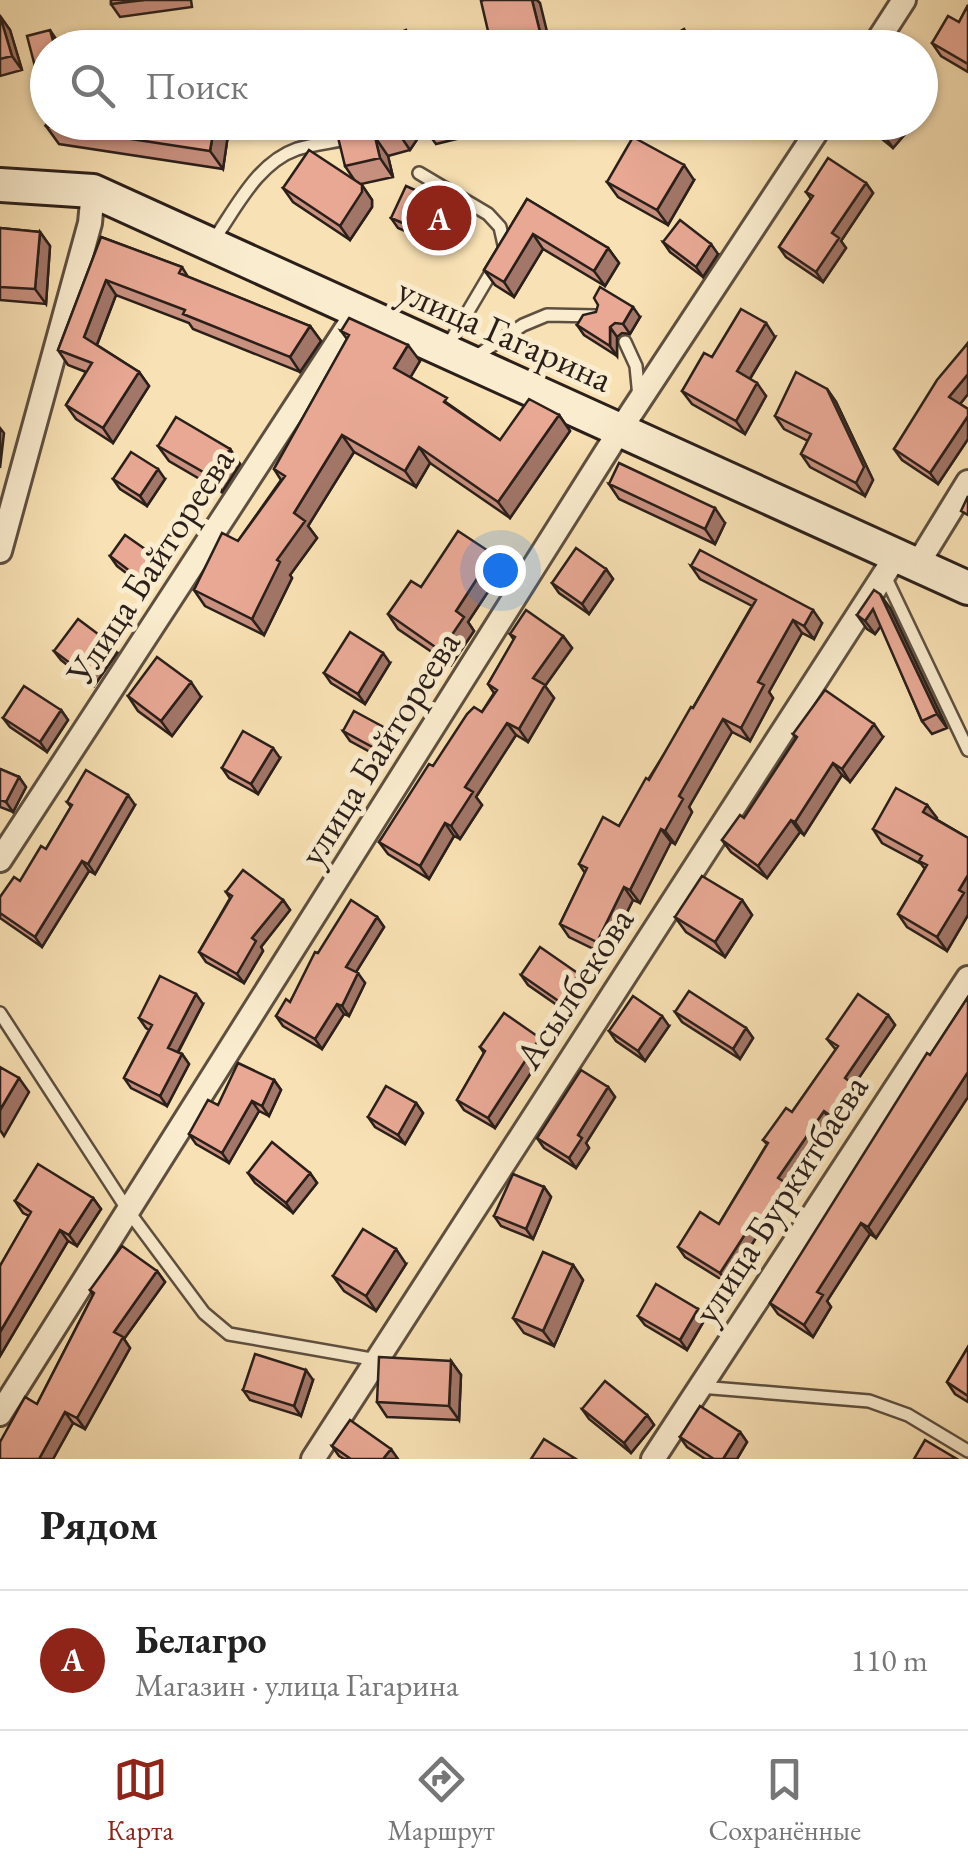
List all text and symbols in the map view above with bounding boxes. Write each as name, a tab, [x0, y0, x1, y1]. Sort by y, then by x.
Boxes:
search box	[30, 30, 938, 140]
icon: search	[65, 58, 120, 113]
text: Поиск	[145, 61, 248, 110]
pin: A	[406, 180, 472, 256]
street label: улица Гагарина	[390, 264, 621, 403]
street label: Улица Байтореева	[54, 437, 245, 694]
your location	[475, 545, 526, 596]
street label: улица Байтореева	[287, 620, 471, 875]
street label: Асылбекова	[503, 897, 644, 1079]
street label: улица Буркитбаева	[681, 1064, 879, 1333]
text: Рядом	[40, 1497, 158, 1552]
text: Белагро	[135, 1615, 267, 1664]
text: A	[61, 1639, 84, 1681]
text: 110 m	[851, 1639, 928, 1681]
text: Магазин · улица Гагарина	[135, 1664, 459, 1706]
tab: Карта	[107, 1752, 174, 1848]
tab: Маршрут	[387, 1752, 495, 1848]
tab: Сохранённые	[708, 1752, 861, 1848]

